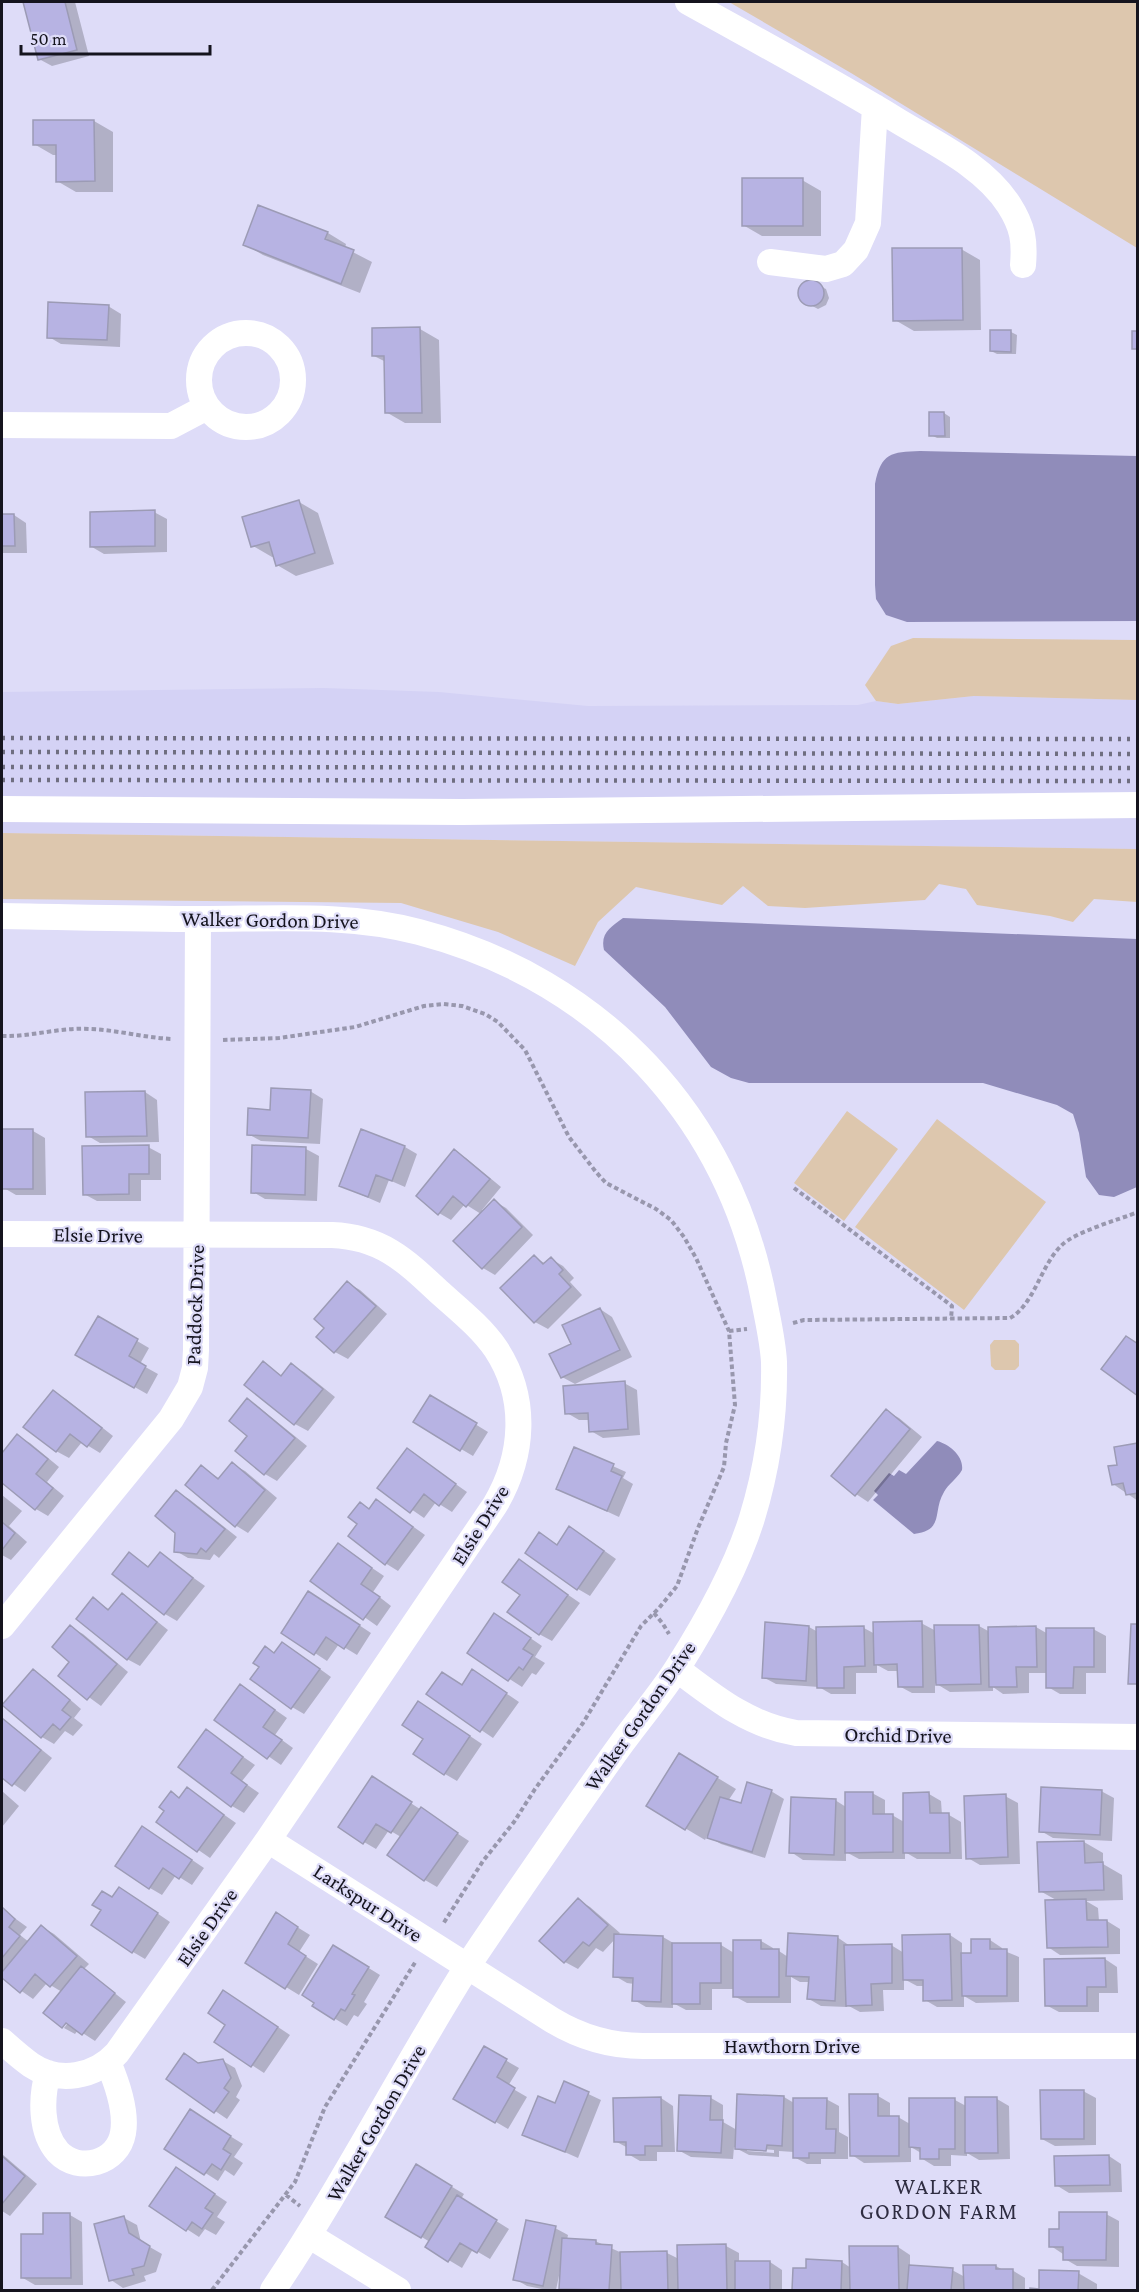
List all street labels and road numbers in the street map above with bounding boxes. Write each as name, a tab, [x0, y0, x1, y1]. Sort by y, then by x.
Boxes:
street label: Walker Gordon Drive	[181, 906, 359, 934]
street label: Elsie Drive	[53, 1222, 143, 1248]
street label: Paddock Drive	[181, 1244, 209, 1366]
street label: Elsie Drive	[446, 1481, 514, 1569]
street label: Walker Gordon Drive	[579, 1637, 701, 1795]
street label: Orchid Drive	[844, 1722, 952, 1748]
street label: Larkspur Drive	[309, 1859, 427, 1947]
street label: Elsie Drive	[172, 1883, 242, 1971]
street label: Hawthorn Drive	[724, 2034, 860, 2058]
street label: Walker Gordon Drive	[321, 2040, 431, 2206]

